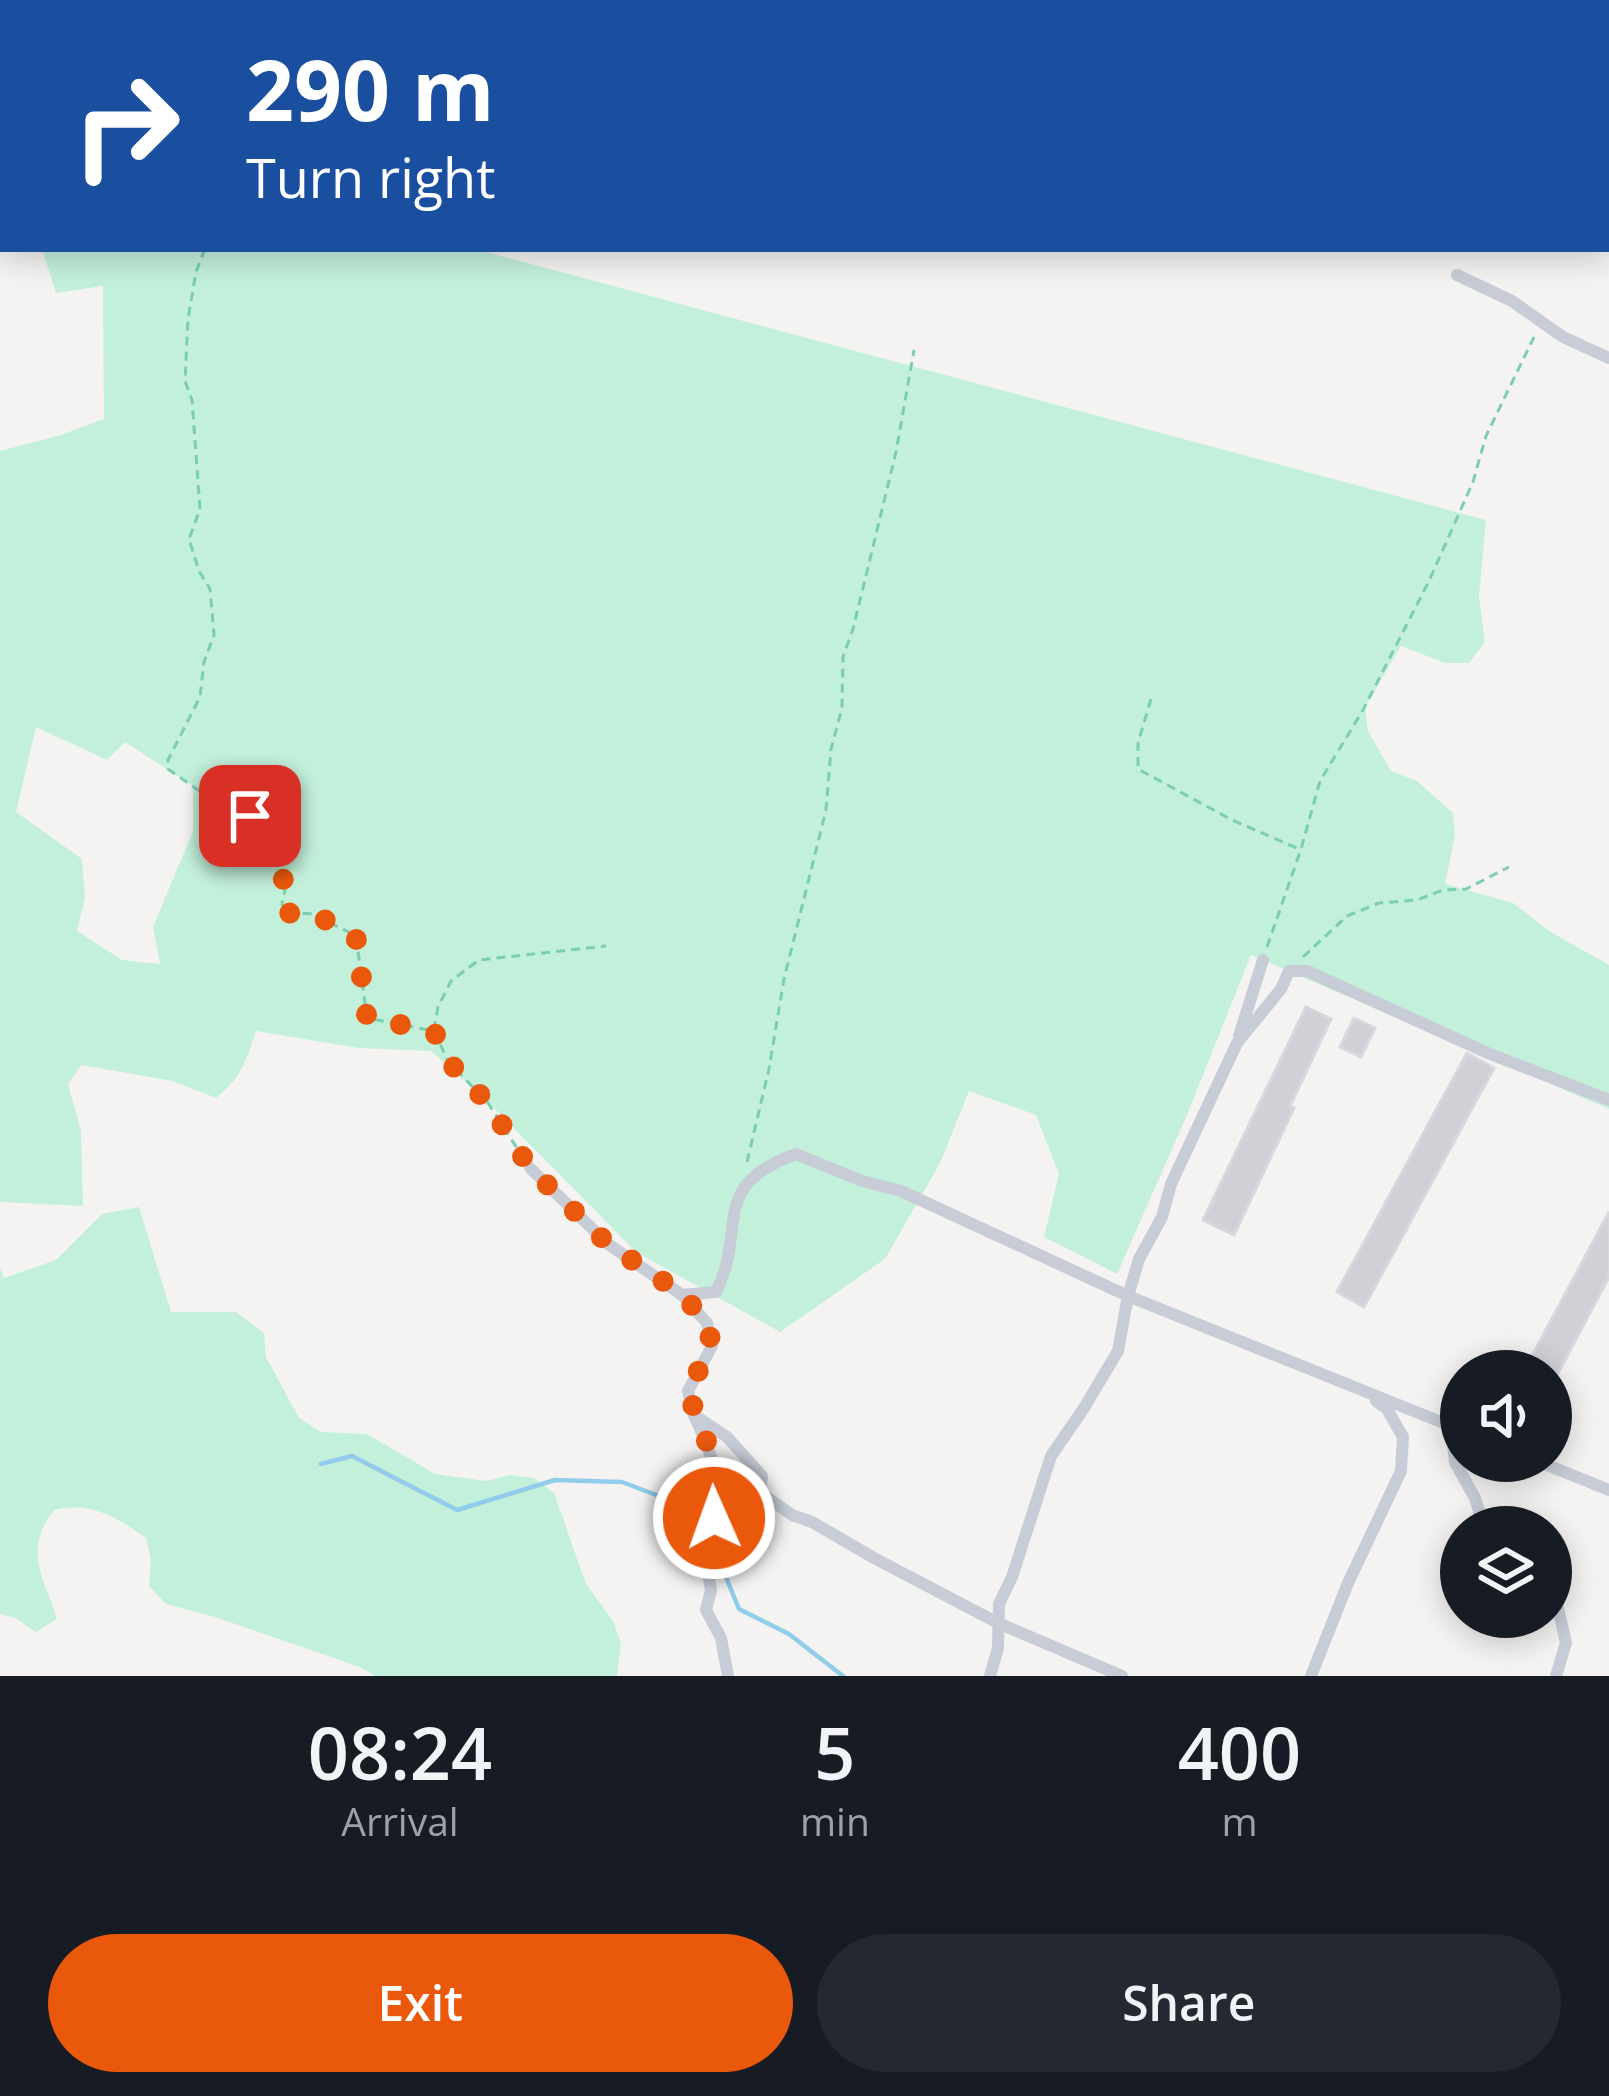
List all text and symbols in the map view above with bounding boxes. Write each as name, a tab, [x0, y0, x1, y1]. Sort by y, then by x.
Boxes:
text: 290 m	[246, 31, 494, 146]
icon: right	[48, 48, 204, 204]
text: Turn right	[246, 140, 495, 214]
pin	[199, 765, 301, 867]
icon: arrive	[217, 783, 283, 849]
map controls	[1440, 1350, 1572, 1638]
button: sound	[1440, 1350, 1572, 1482]
position arrow	[651, 1455, 777, 1581]
button: layers	[1440, 1506, 1572, 1638]
text: 08:24	[308, 1703, 492, 1801]
text: 5	[814, 1703, 856, 1801]
text: 400	[1178, 1703, 1301, 1801]
text: Arrival	[341, 1794, 459, 1847]
text: min	[800, 1794, 870, 1847]
text: m	[1221, 1794, 1257, 1847]
button: Exit	[48, 1934, 793, 2072]
button: Share	[817, 1934, 1561, 2072]

